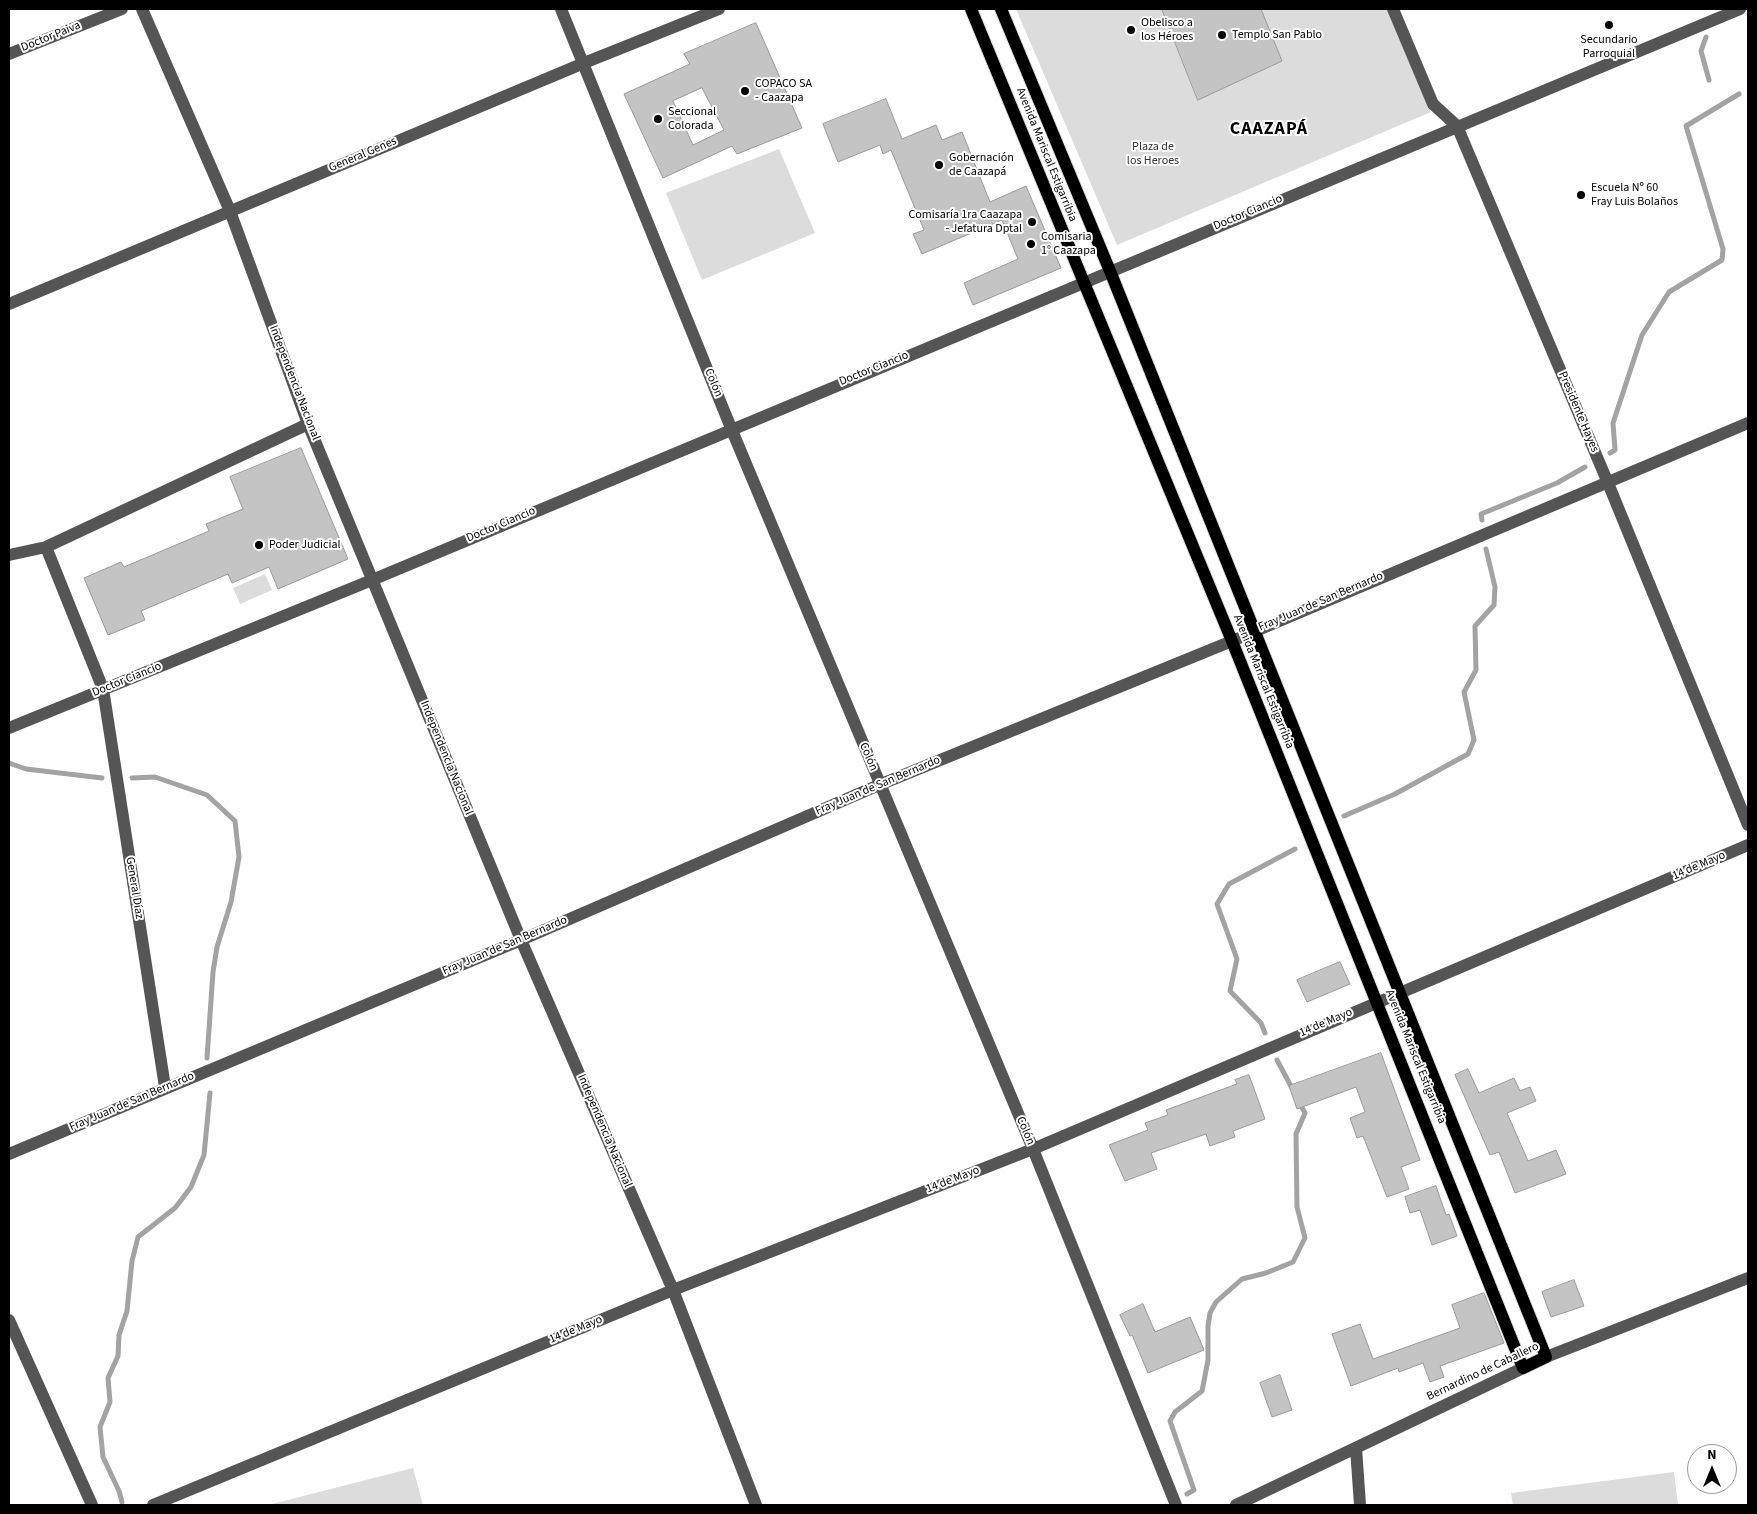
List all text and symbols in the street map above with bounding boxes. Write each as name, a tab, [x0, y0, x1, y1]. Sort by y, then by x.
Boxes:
place label: Obelisco a los Héroes	[1141, 16, 1193, 44]
street label: Doctor Paiva	[19, 19, 83, 55]
marker: Secundario Parroquial	[1603, 19, 1615, 31]
marker: Obelisco a los Héroes	[1125, 24, 1137, 36]
place label: Templo San Pablo	[1232, 28, 1322, 42]
marker: Templo San Pablo	[1216, 29, 1228, 41]
place label: Secundario Parroquial	[1580, 33, 1638, 61]
place label: COPACO SA - Caazapa	[755, 77, 812, 105]
marker: COPACO SA - Caazapa	[739, 85, 751, 97]
street label: Avenida Mariscal Estigarribia	[1012, 86, 1080, 224]
place label: Seccional Colorada	[668, 105, 716, 133]
marker: Seccional Colorada	[652, 113, 664, 125]
district label: CAAZAPÁ	[1229, 119, 1309, 141]
street label: General Genes	[327, 134, 399, 176]
park label: Plaza de los Heroes	[1127, 140, 1179, 168]
place label: Gobernación de Caazapá	[949, 151, 1014, 179]
marker: Gobernación de Caazapá	[933, 159, 945, 171]
place label: Escuela Nº 60 Fray Luis Bolaños	[1591, 181, 1678, 209]
marker: Escuela Nº 60 Fray Luis Bolaños	[1575, 189, 1587, 201]
street label: Doctor Ciancio	[1211, 192, 1285, 234]
place label: Comisaría 1ra Caazapa - Jefatura Dptal	[908, 208, 1022, 236]
marker: Comisaría 1ra Caazapa - Jefatura Dptal	[1026, 216, 1038, 228]
place label: Comisaria 1° Caazapa	[1041, 230, 1096, 258]
marker: Comisaria 1° Caazapa	[1025, 238, 1037, 250]
street label: Independencia Nacional	[265, 323, 323, 443]
street label: Doctor Ciancio	[837, 349, 911, 389]
street label: Colón	[701, 367, 725, 399]
street label: Presidente Hayes	[1554, 369, 1602, 455]
street label: Doctor Ciancio	[464, 504, 538, 546]
place label: Poder Judicial	[269, 538, 341, 552]
marker: Poder Judicial	[253, 539, 265, 551]
street label: Fray Juan de San Bernardo	[1256, 569, 1386, 635]
street label: Avenida Mariscal Estigarribia	[1229, 613, 1297, 751]
street label: Doctor Ciancio	[90, 660, 164, 700]
street label: Independencia Nacional	[416, 699, 476, 817]
street label: Colón	[856, 741, 880, 773]
street label: Fray Juan de San Bernardo	[813, 753, 943, 819]
street label: 14 de Mayo	[1670, 848, 1728, 884]
street label: General Díaz	[122, 856, 146, 920]
street label: Fray Juan de San Bernardo	[440, 913, 570, 979]
street label: Avenida Mariscal Estigarribia	[1381, 988, 1449, 1126]
street label: 14 de Mayo	[1297, 1005, 1355, 1041]
street label: Fray Juan de San Bernardo	[67, 1069, 197, 1135]
street label: Independencia Nacional	[574, 1072, 634, 1190]
street label: Colón	[1013, 1115, 1037, 1147]
street label: 14 de Mayo	[924, 1163, 982, 1197]
street label: 14 de Mayo	[547, 1313, 605, 1347]
street label: Bernardino de Caballero	[1425, 1340, 1541, 1404]
north arrow	[1687, 1444, 1737, 1494]
text: N	[1707, 1445, 1717, 1465]

